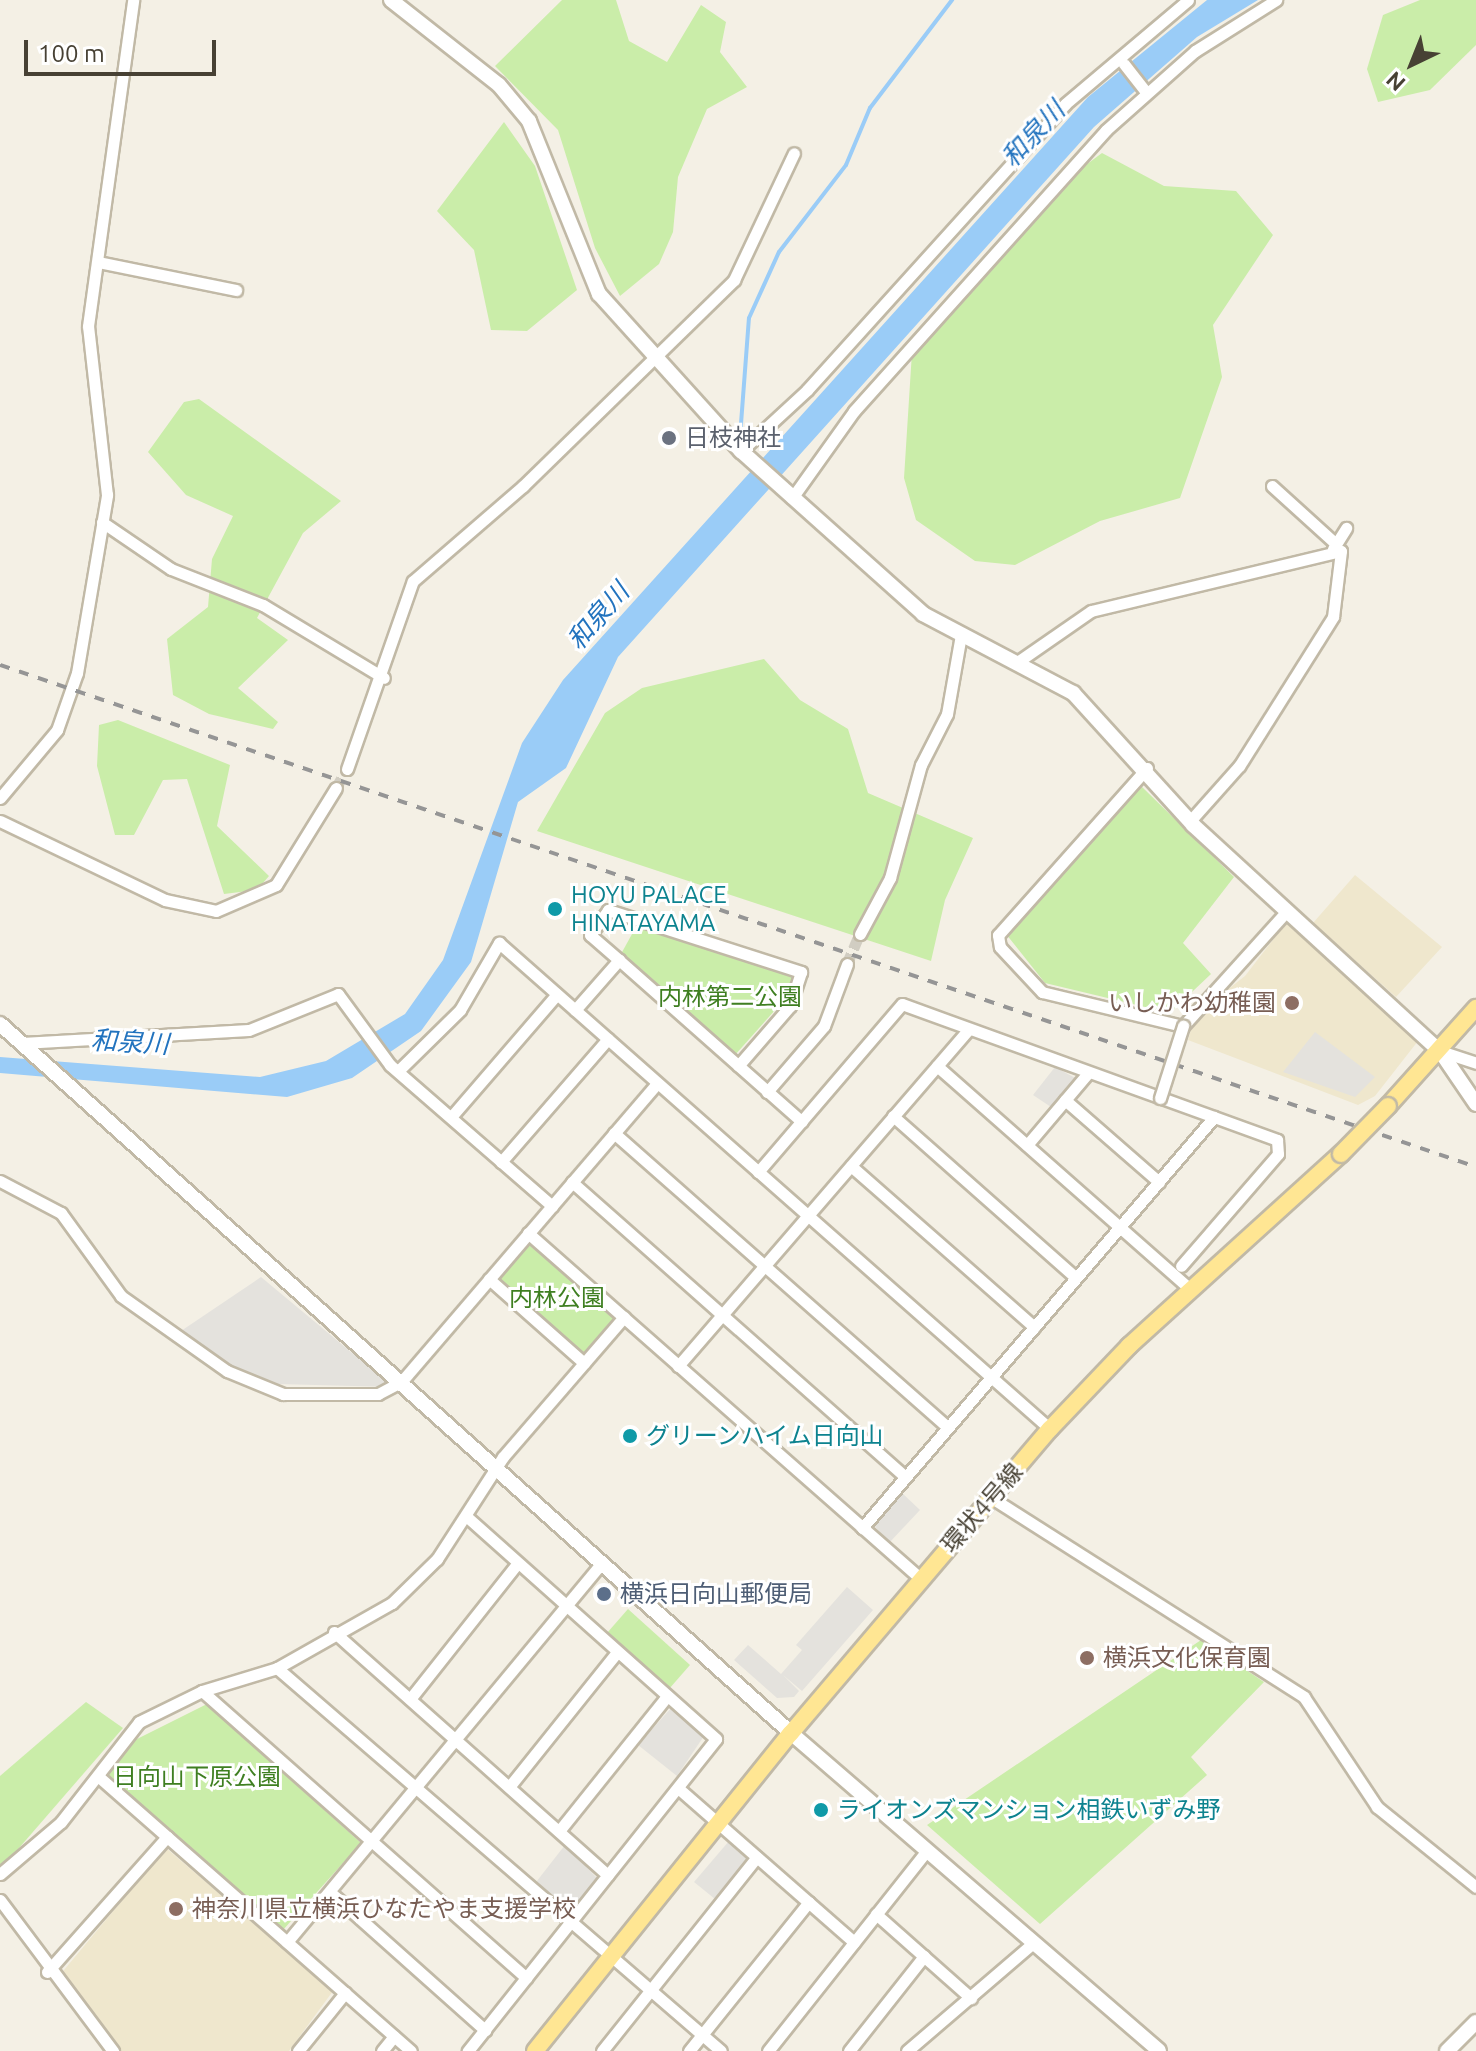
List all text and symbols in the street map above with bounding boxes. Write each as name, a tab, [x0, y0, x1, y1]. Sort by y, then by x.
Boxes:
scale bar	[28, 24, 220, 74]
north arrow	[1372, 24, 1452, 104]
text: 100 m	[38, 40, 105, 67]
text: N	[1381, 67, 1410, 97]
water label: 和泉川	[995, 95, 1071, 173]
place label: 日枝神社	[685, 424, 781, 452]
marker: 日枝神社	[660, 429, 678, 447]
water label: 和泉川	[561, 576, 635, 656]
place label: HOYU PALACE HINATAYAMA	[571, 881, 727, 937]
marker: HOYU PALACE HINATAYAMA	[546, 900, 564, 918]
park label: 内林第二公園	[658, 983, 802, 1011]
place label: いしかわ幼稚園	[1108, 989, 1276, 1017]
marker: いしかわ幼稚園	[1283, 994, 1301, 1012]
water label: 和泉川	[90, 1024, 170, 1060]
park label: 内林公園	[509, 1284, 605, 1312]
place label: グリーンハイム日向山	[646, 1422, 886, 1450]
marker: グリーンハイム日向山	[621, 1427, 639, 1445]
street label: 環状4号線	[935, 1457, 1029, 1559]
place label: 横浜日向山郵便局	[620, 1580, 812, 1608]
marker: 横浜日向山郵便局	[595, 1585, 613, 1603]
place label: 横浜文化保育園	[1103, 1644, 1271, 1672]
marker: 横浜文化保育園	[1078, 1649, 1096, 1667]
park label: 日向山下原公園	[113, 1763, 281, 1791]
place label: ライオンズマンション相鉄いずみ野	[837, 1796, 1221, 1824]
marker: ライオンズマンション相鉄いずみ野	[812, 1801, 830, 1819]
place label: 神奈川県立横浜ひなたやま支援学校	[192, 1895, 576, 1923]
marker: 神奈川県立横浜ひなたやま支援学校	[167, 1900, 185, 1918]

